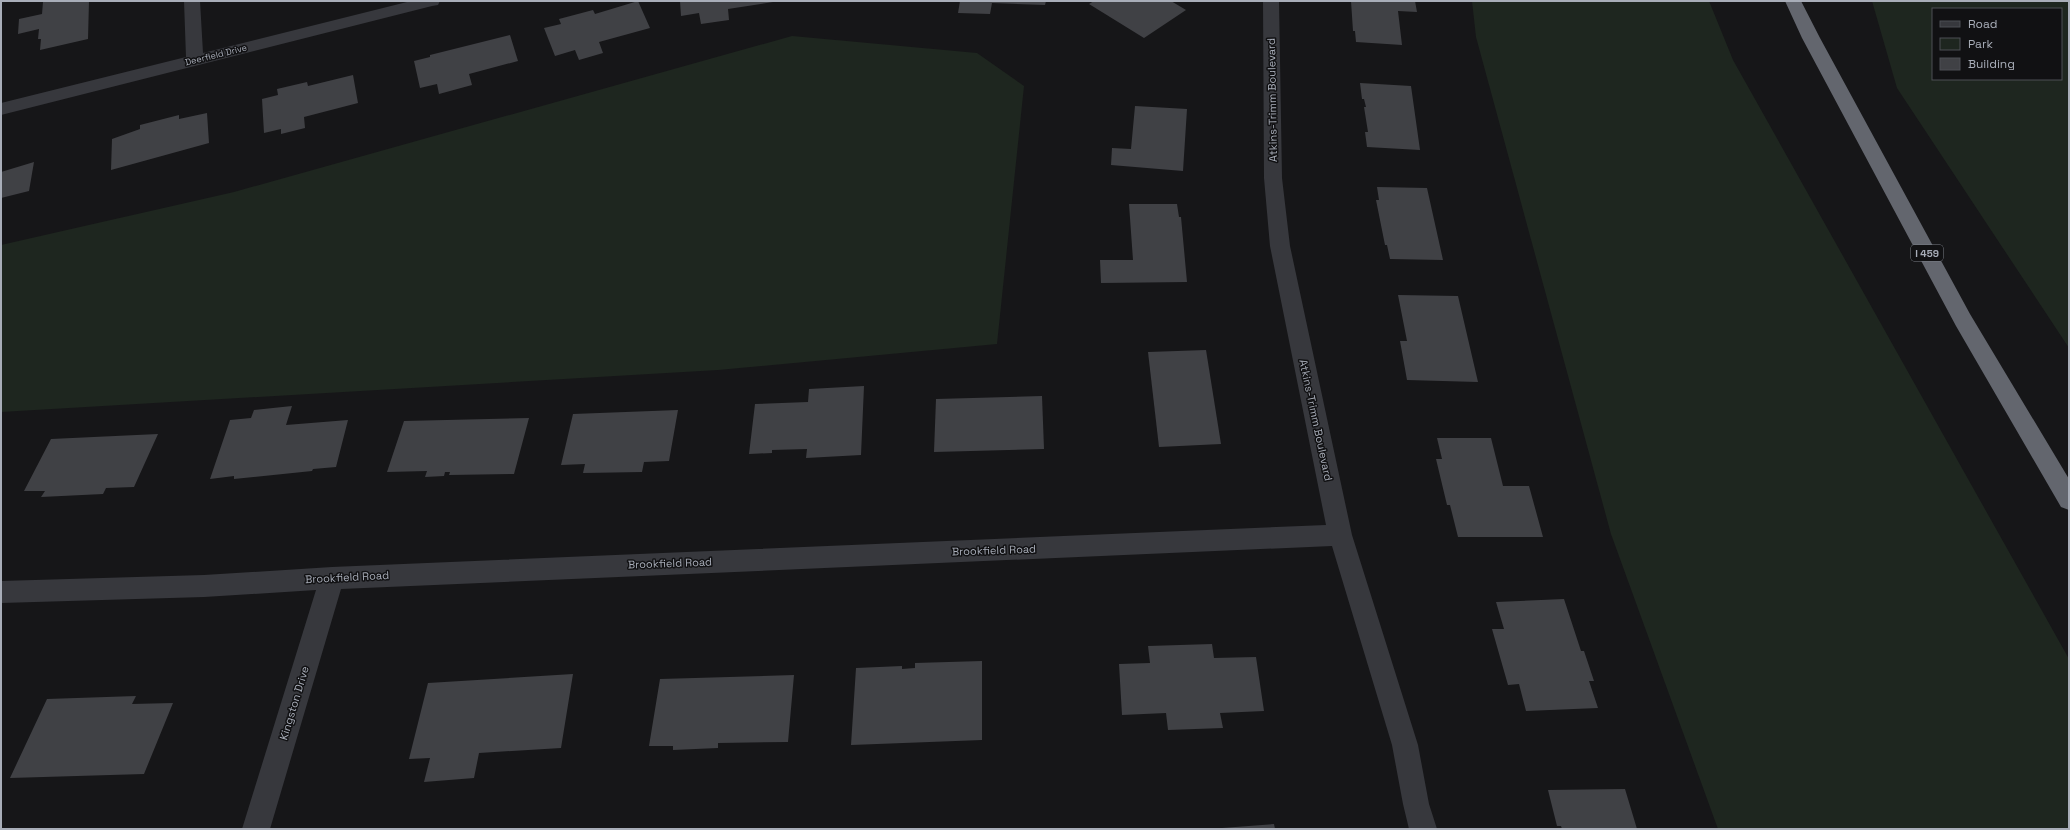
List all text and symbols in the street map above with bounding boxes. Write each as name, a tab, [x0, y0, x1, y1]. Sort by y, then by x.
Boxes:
legend	[1932, 8, 2062, 80]
text: Road	[1968, 16, 1997, 32]
text: Park	[1968, 36, 1993, 52]
street label: Atkins-Trimm Boulevard	[1264, 38, 1280, 162]
street label: Deerfield Drive	[184, 42, 248, 68]
text: Building	[1968, 56, 2015, 72]
road number: I 459	[1911, 245, 1943, 261]
street label: Atkins-Trimm Boulevard	[1296, 358, 1336, 482]
street label: Brookfield Road	[952, 542, 1036, 558]
street label: Brookfield Road	[628, 555, 712, 571]
street label: Brookfield Road	[305, 568, 389, 586]
street label: Kingston Drive	[276, 664, 312, 742]

